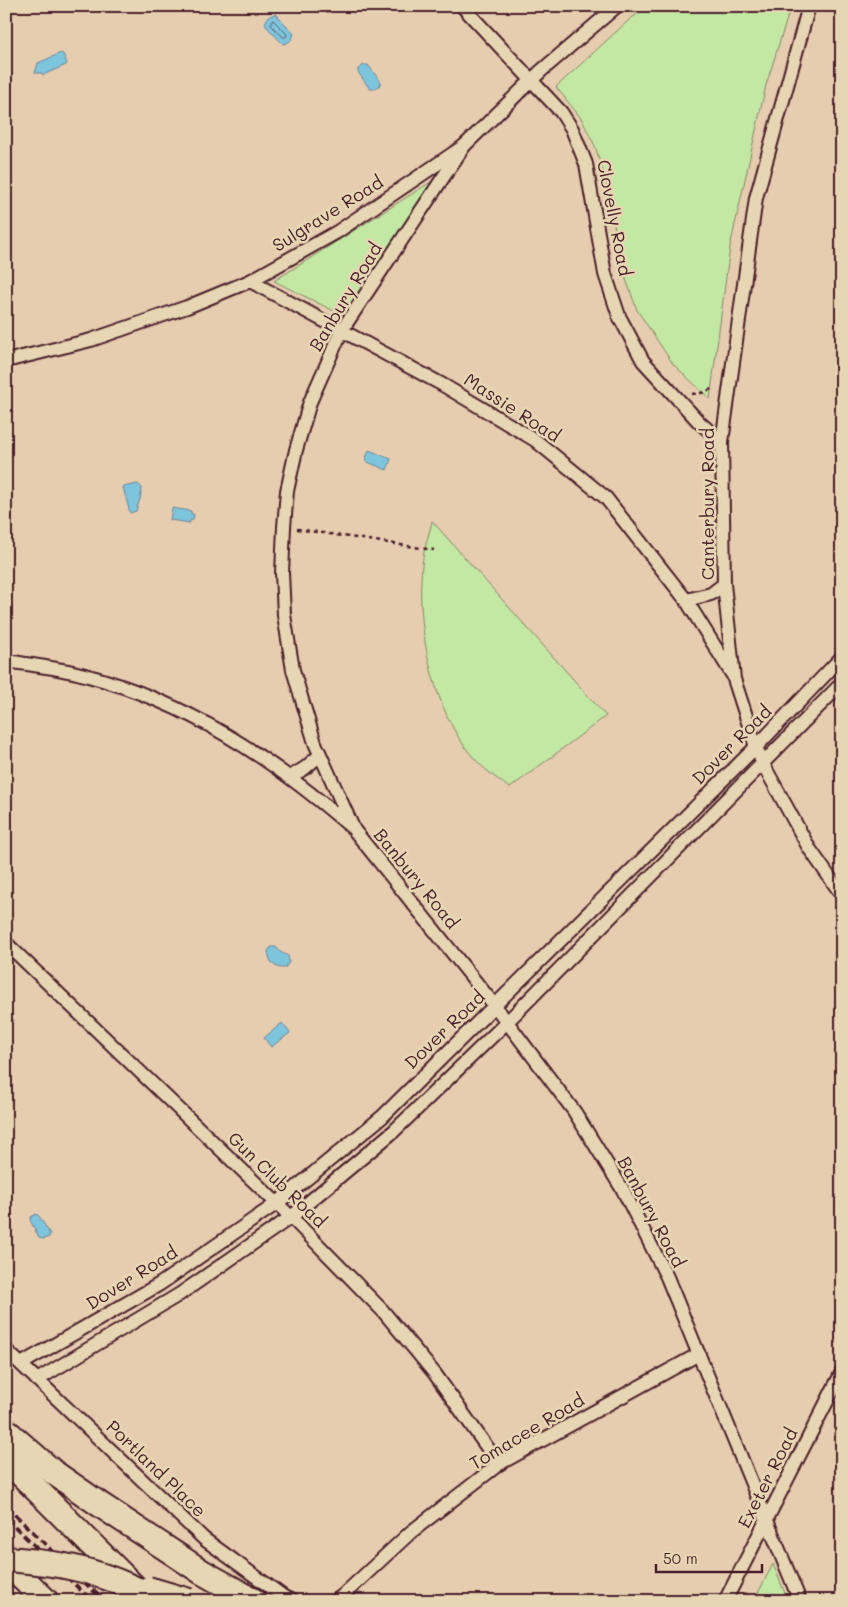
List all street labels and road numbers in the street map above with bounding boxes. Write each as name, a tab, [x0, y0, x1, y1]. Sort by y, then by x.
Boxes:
street label: Clovelly Road	[592, 158, 638, 278]
street label: Sulgrave Road	[267, 169, 387, 257]
street label: Banbury Road	[303, 238, 387, 355]
street label: Massie Road	[460, 367, 565, 447]
street label: Canterbury Road	[695, 428, 719, 580]
street label: Dover Road	[686, 699, 776, 789]
street label: Banbury Road	[369, 823, 465, 934]
street label: Dover Road	[399, 985, 490, 1074]
street label: Gun Club Road	[223, 1126, 332, 1232]
street label: Banbury Road	[612, 1152, 691, 1271]
street label: Dover Road	[81, 1240, 182, 1315]
street label: Tomacee Road	[465, 1387, 588, 1475]
street label: Portland Place	[102, 1415, 212, 1522]
street label: Exeter Road	[732, 1423, 803, 1532]

